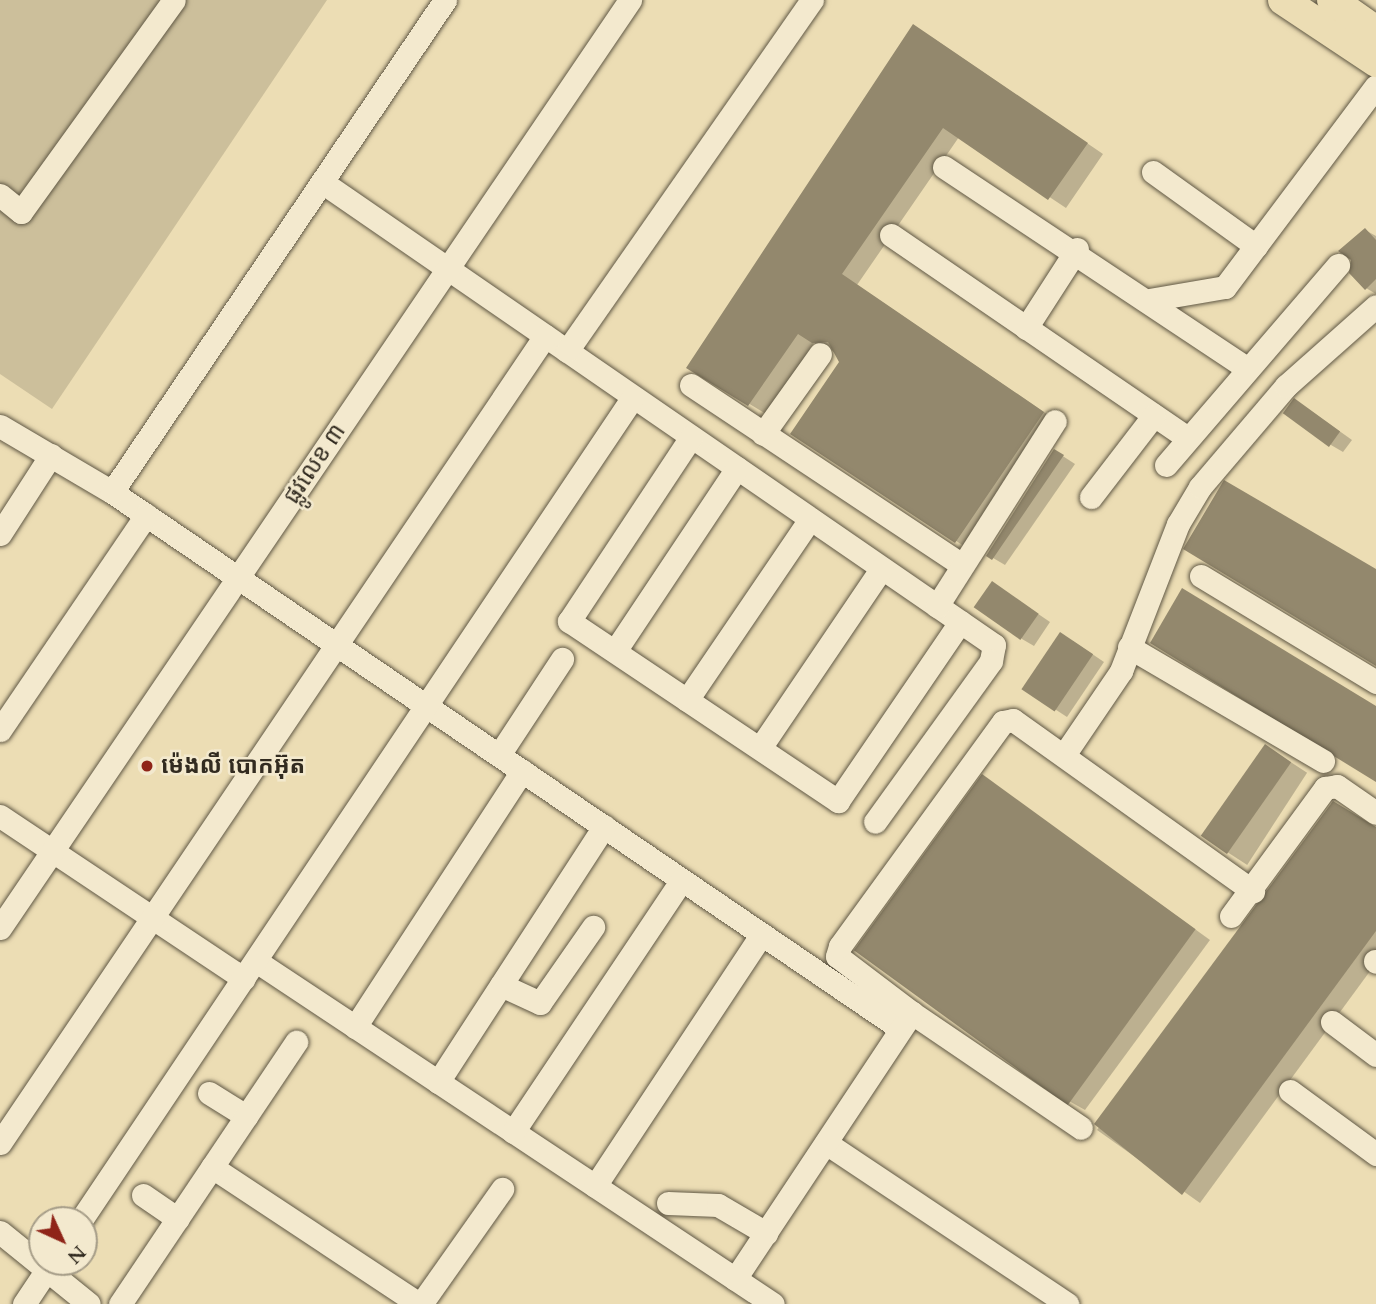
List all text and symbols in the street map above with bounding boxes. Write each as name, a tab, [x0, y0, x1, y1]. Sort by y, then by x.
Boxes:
street label: ផ្លូវលេខ ៣	[278, 419, 352, 509]
place label: ម៉េងលី បោកអ៊ុត	[161, 752, 305, 780]
marker: ម៉េងលី បោកអ៊ុត	[139, 758, 155, 774]
north arrow	[28, 1206, 98, 1276]
text: N	[61, 1239, 91, 1269]

